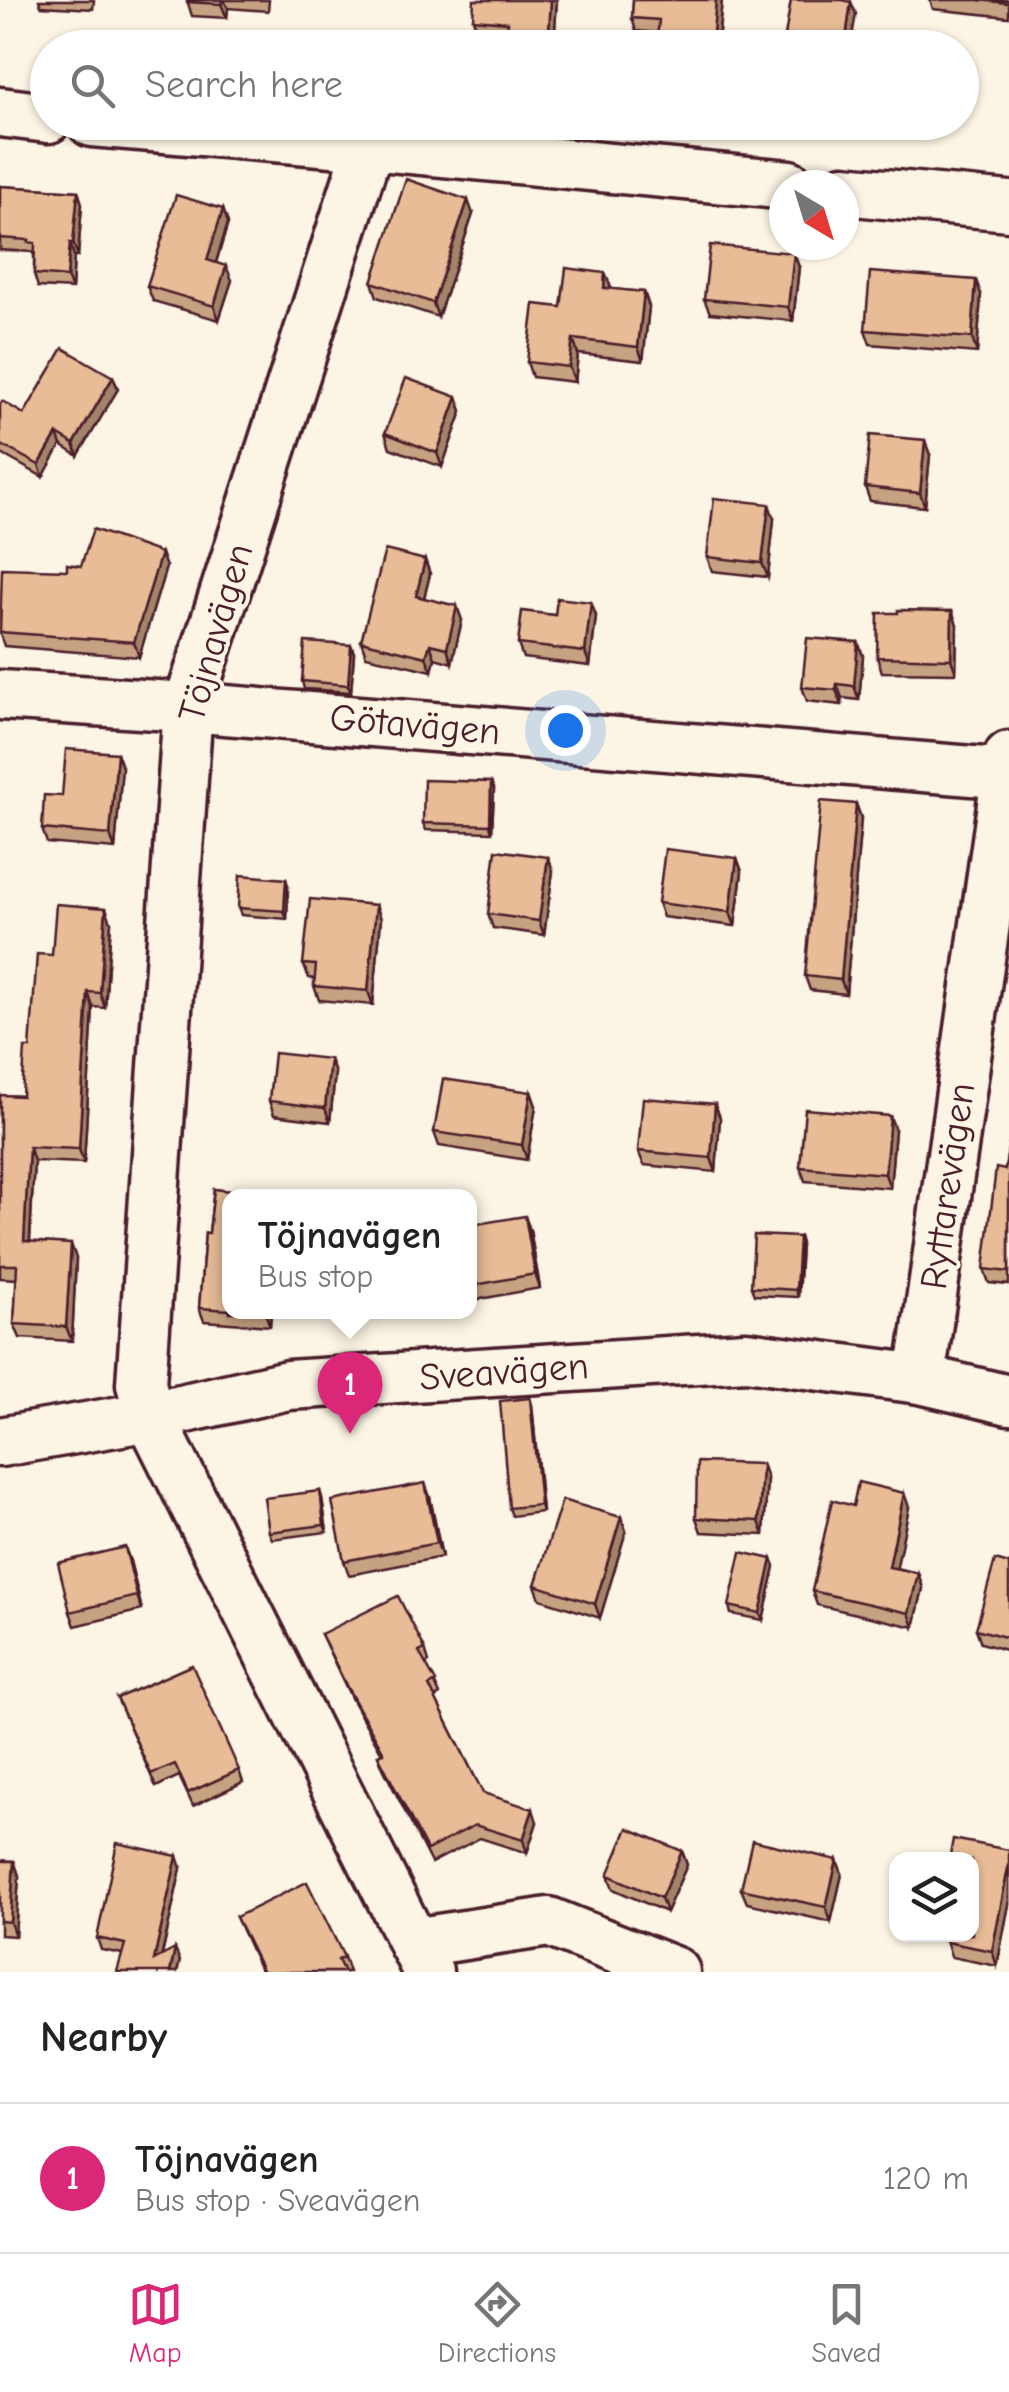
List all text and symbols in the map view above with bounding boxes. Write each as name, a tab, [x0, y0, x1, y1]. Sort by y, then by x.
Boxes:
search box	[30, 30, 979, 140]
icon: search	[65, 58, 120, 113]
text: Search here	[145, 63, 343, 107]
north arrow	[769, 170, 859, 260]
street label: Töjnavägen	[170, 539, 262, 727]
street label: Götavägen	[328, 696, 502, 754]
your location	[540, 705, 591, 756]
street label: Ryttarevägen	[912, 1080, 984, 1292]
popup	[222, 1189, 477, 1319]
text: Töjnavägen	[258, 1214, 441, 1258]
text: Bus stop	[258, 1258, 373, 1295]
street label: Sveavägen	[418, 1344, 590, 1400]
pin: 1	[318, 1352, 382, 1434]
map controls	[889, 1852, 979, 1942]
button: layers	[889, 1852, 979, 1942]
text: Nearby	[40, 2013, 167, 2062]
text: Töjnavägen	[135, 2138, 319, 2182]
text: 1	[66, 2160, 79, 2197]
text: 120 m	[883, 2160, 969, 2197]
text: Bus stop · Sveavägen	[135, 2182, 421, 2219]
tab: Map	[128, 2277, 183, 2369]
tab: Directions	[438, 2277, 556, 2369]
tab: Saved	[811, 2277, 881, 2369]

